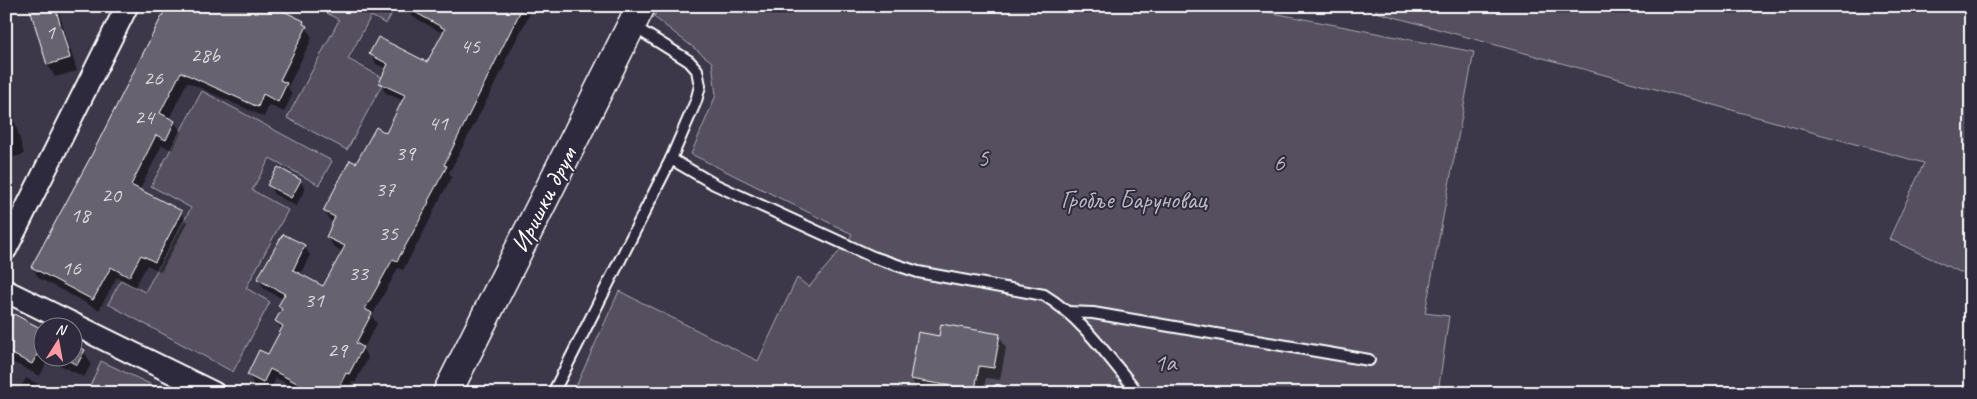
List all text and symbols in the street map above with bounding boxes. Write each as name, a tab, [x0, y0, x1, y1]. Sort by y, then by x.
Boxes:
house number: 1	[45, 18, 56, 46]
house number: 45	[460, 32, 481, 60]
house number: 28b	[190, 41, 221, 69]
house number: 26	[143, 64, 164, 92]
house number: 24	[134, 103, 156, 131]
house number: 41	[428, 109, 449, 137]
house number: 39	[395, 139, 417, 167]
street label: Иришки друм	[504, 140, 585, 258]
park label: 5	[977, 142, 990, 174]
park label: 6	[1273, 147, 1285, 179]
house number: 37	[375, 175, 396, 203]
house number: 20	[101, 181, 123, 209]
park label: Гробље Баруновац	[1061, 184, 1209, 216]
house number: 18	[70, 201, 92, 229]
house number: 35	[378, 219, 399, 247]
house number: 16	[61, 254, 82, 282]
house number: 33	[348, 259, 370, 287]
house number: 31	[304, 286, 325, 314]
north arrow	[32, 316, 82, 366]
text: N	[55, 321, 69, 339]
house number: 29	[327, 336, 349, 364]
park label: 1a	[1154, 347, 1178, 379]

